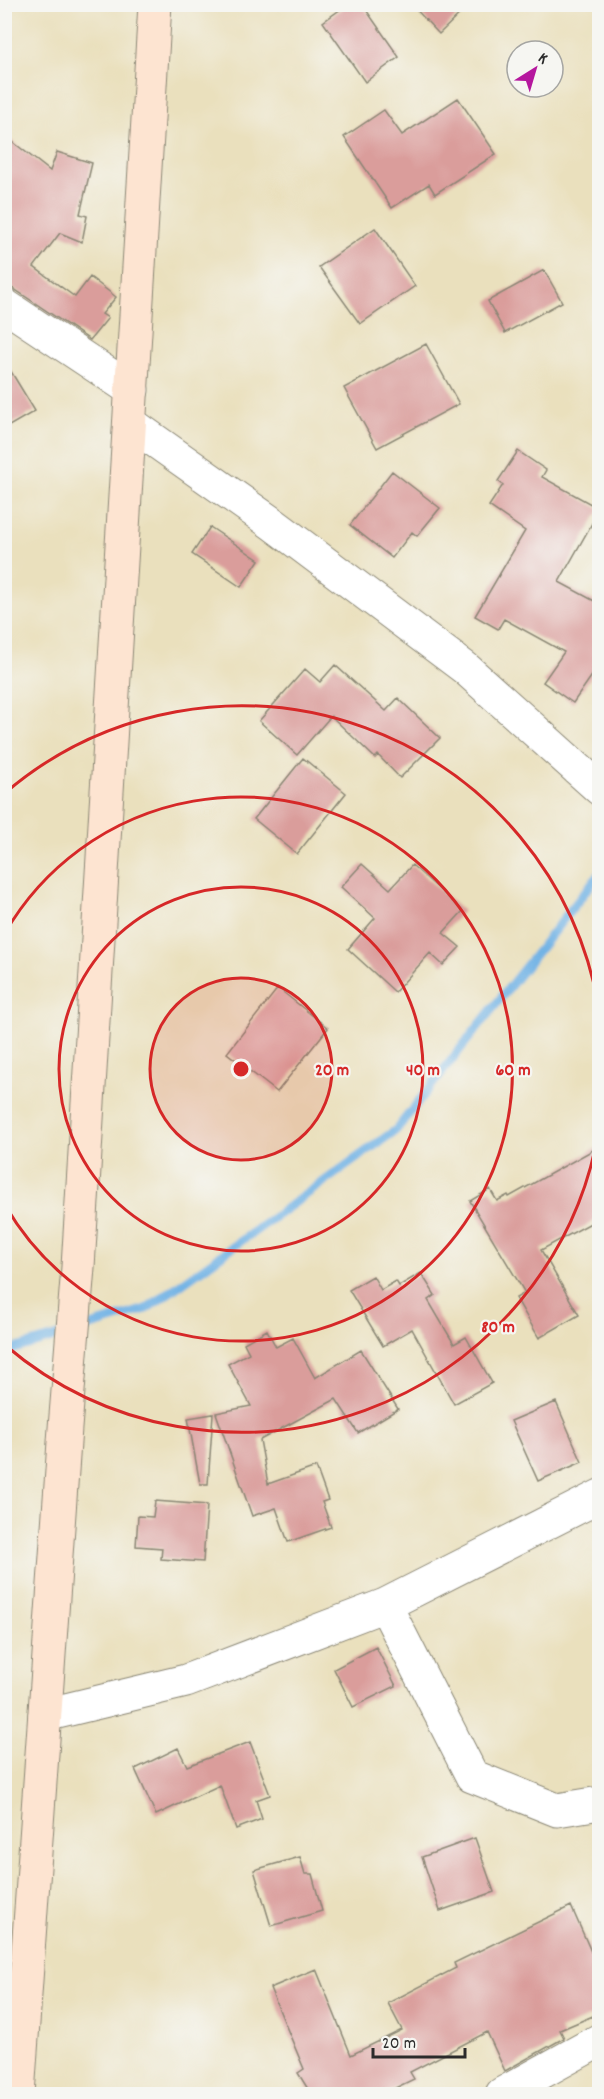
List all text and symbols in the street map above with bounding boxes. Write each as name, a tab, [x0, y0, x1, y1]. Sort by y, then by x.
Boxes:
north arrow	[505, 39, 565, 99]
text: K	[533, 48, 553, 71]
centre of rings	[231, 1059, 251, 1079]
text: 20 m	[315, 1059, 349, 1084]
text: 40 m	[406, 1059, 440, 1084]
text: 60 m	[495, 1059, 531, 1084]
text: 80 m	[481, 1316, 515, 1341]
scale bar	[373, 2021, 464, 2059]
text: 20 m	[382, 2032, 416, 2057]

